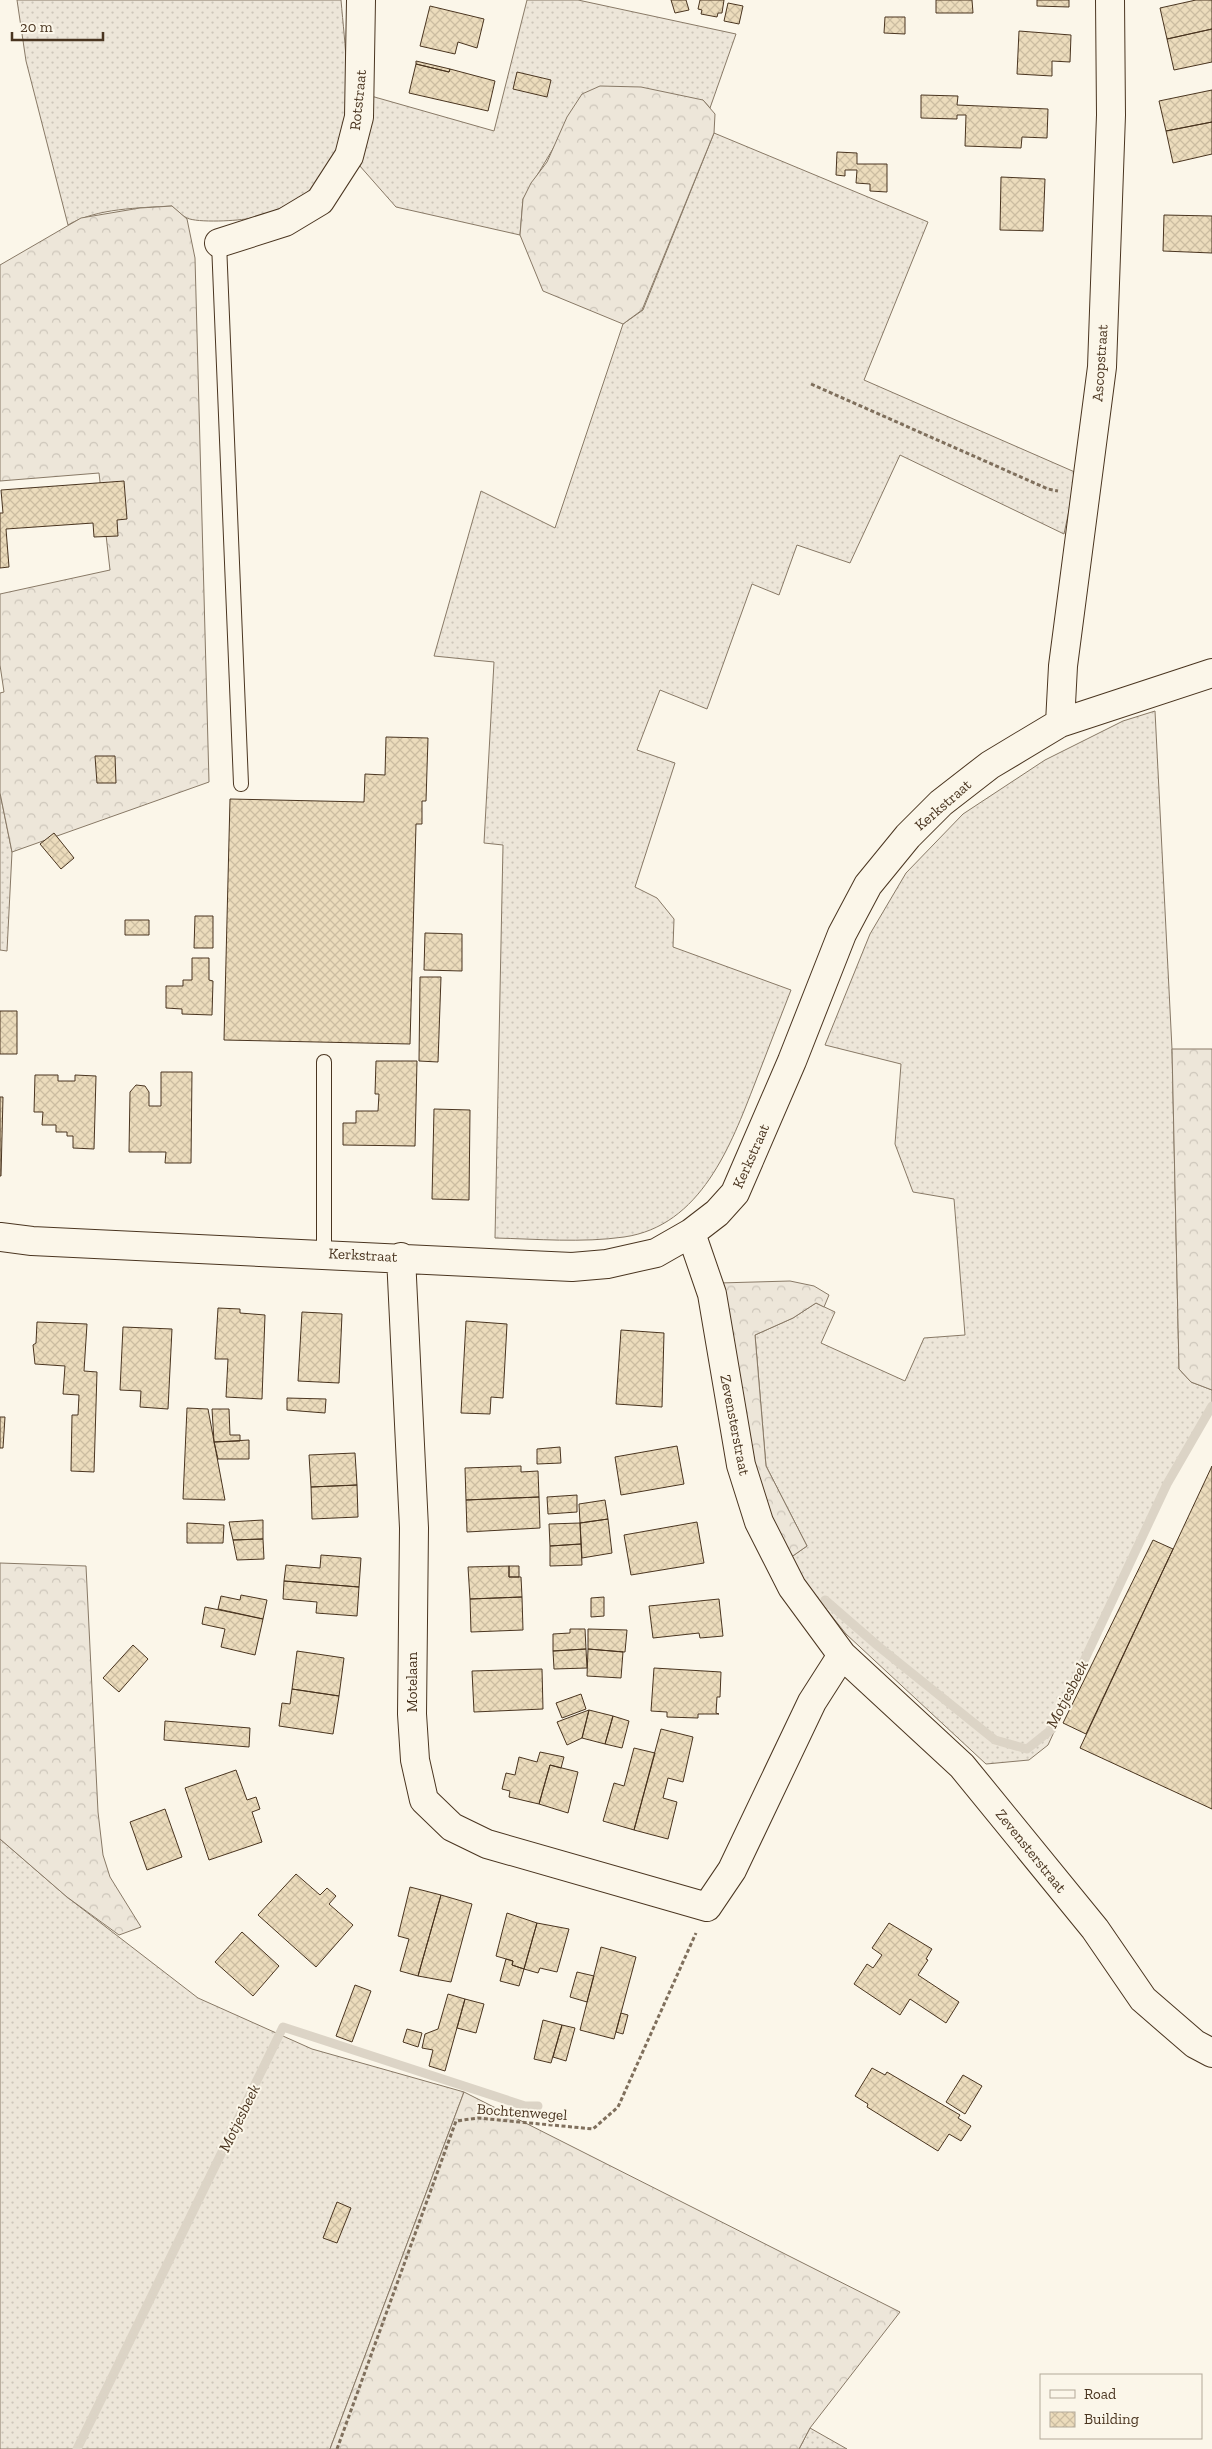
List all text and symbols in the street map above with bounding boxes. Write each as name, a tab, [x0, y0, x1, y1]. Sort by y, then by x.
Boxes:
scale bar	[12, 10, 104, 42]
text: 20 m	[20, 18, 53, 36]
street label: Rotstraat	[346, 68, 370, 131]
street label: Ascopstraat	[1088, 323, 1112, 402]
street label: Kerkstraat	[911, 775, 975, 834]
street label: Kerkstraat	[729, 1120, 773, 1191]
street label: Kerkstraat	[328, 1244, 398, 1266]
street label: Zevensterstraat	[716, 1373, 754, 1477]
street label: Motelaan	[403, 1651, 421, 1712]
water label: Motjesbeek	[1042, 1657, 1092, 1731]
street label: Zevensterstraat	[992, 1806, 1070, 1897]
water label: Motjesbeek	[214, 2081, 264, 2155]
street label: Bochtenwegel	[476, 2100, 568, 2124]
legend	[1040, 2374, 1202, 2439]
text: Road	[1084, 2385, 1117, 2403]
text: Building	[1084, 2410, 1139, 2428]

